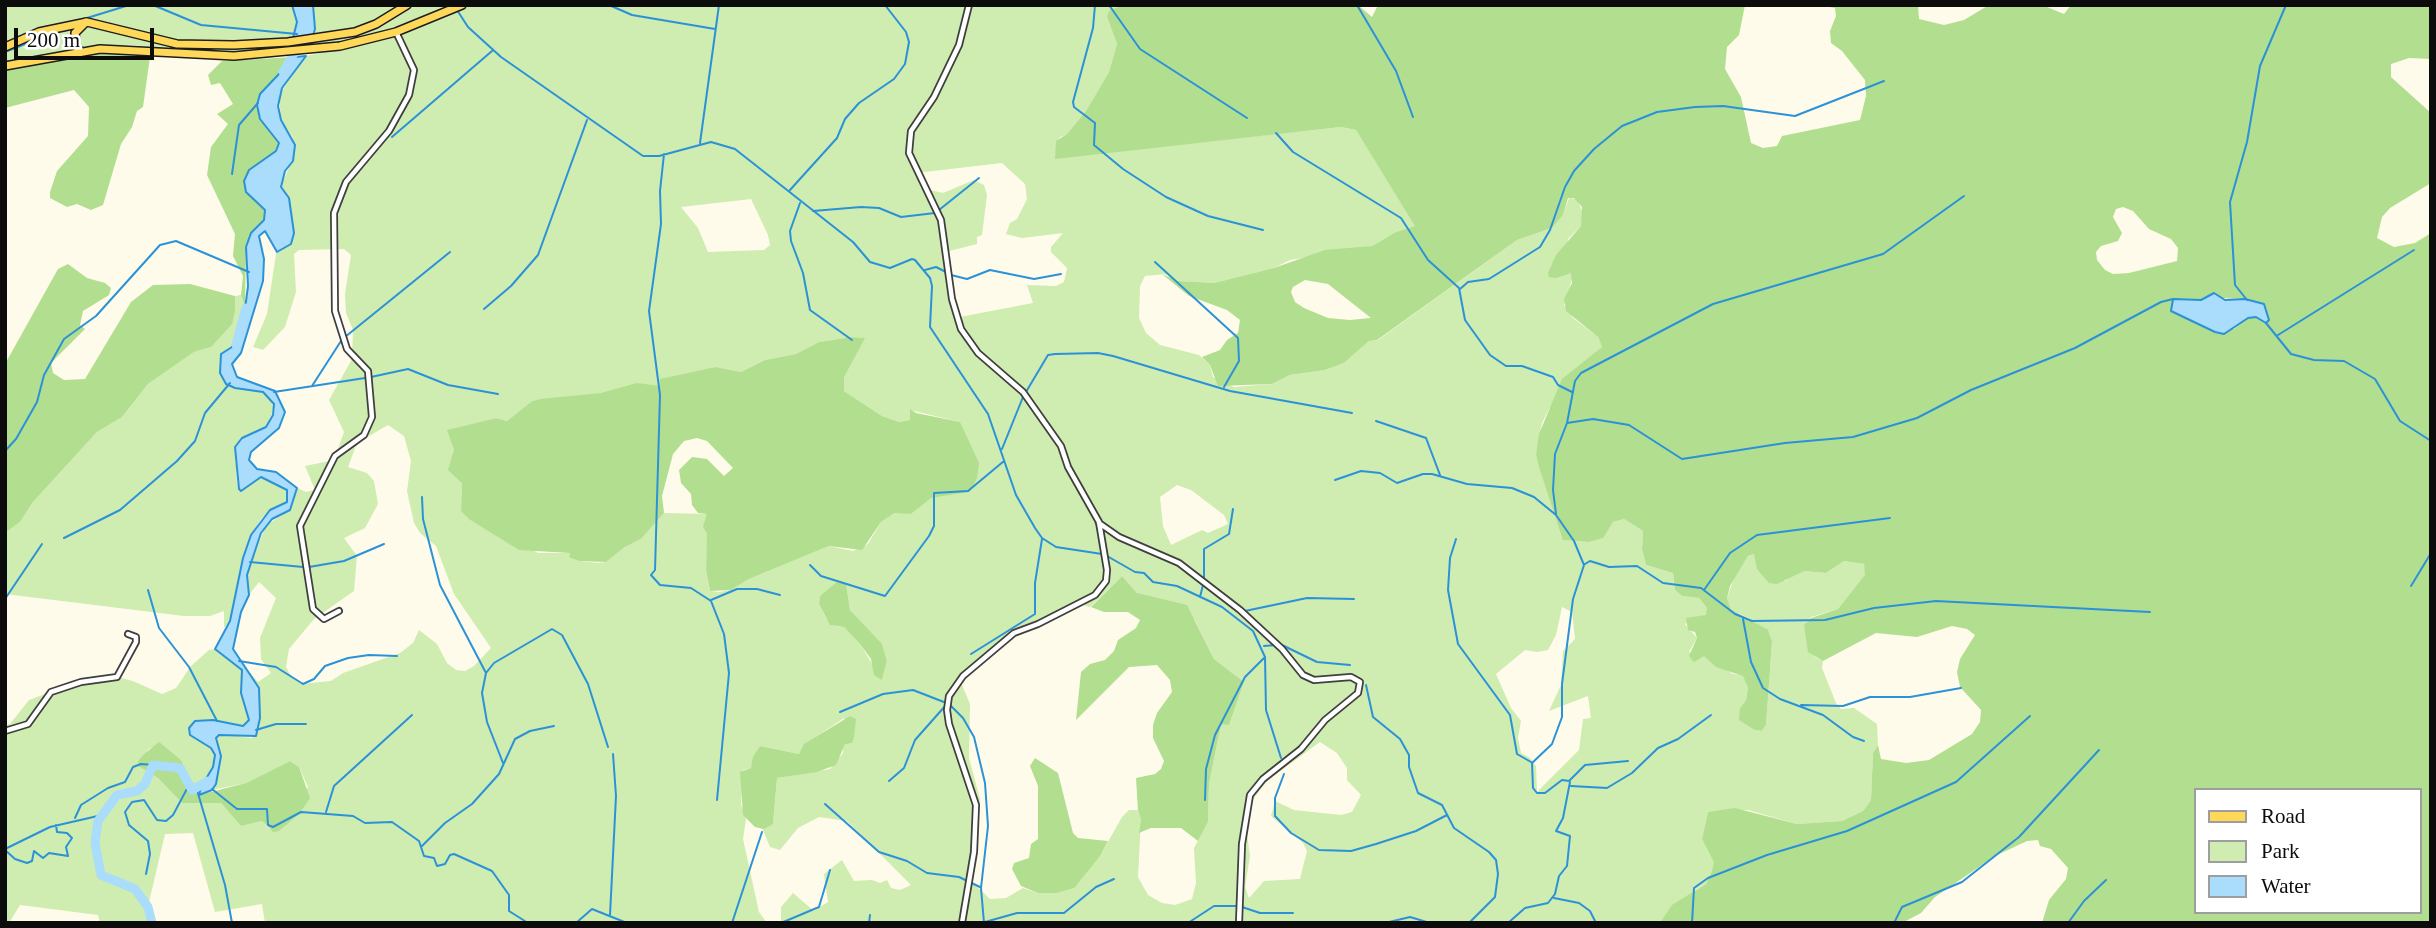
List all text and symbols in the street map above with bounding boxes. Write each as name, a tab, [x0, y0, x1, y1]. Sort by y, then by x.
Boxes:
scale bar	[18, 14, 158, 58]
text: 200 m	[27, 28, 80, 52]
legend	[2194, 788, 2422, 914]
text: Road	[2261, 804, 2305, 828]
text: Park	[2261, 839, 2300, 863]
text: Water	[2261, 874, 2311, 898]

